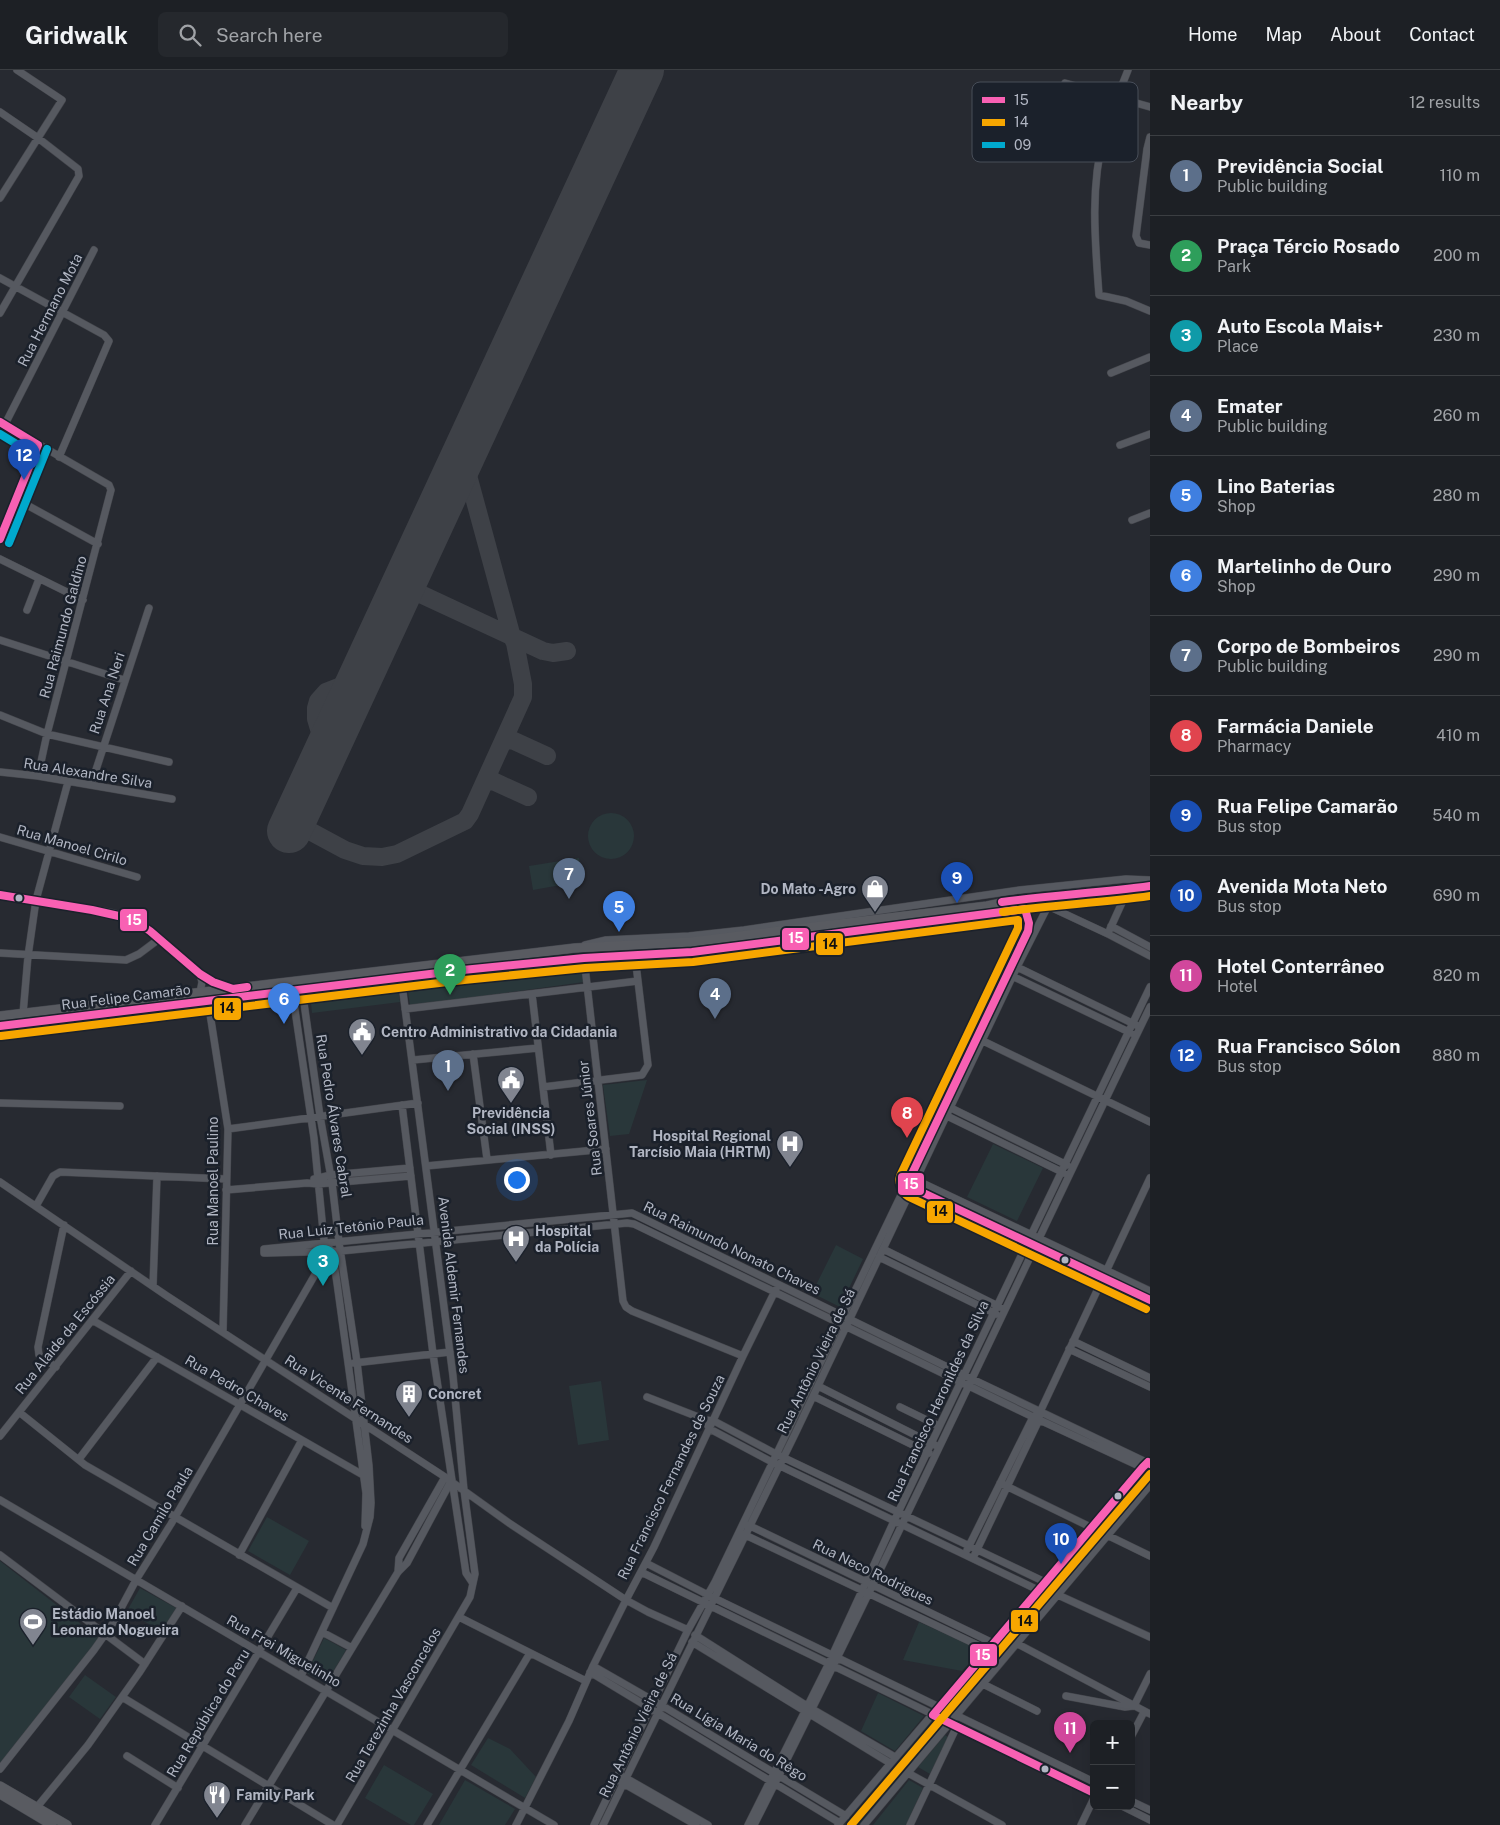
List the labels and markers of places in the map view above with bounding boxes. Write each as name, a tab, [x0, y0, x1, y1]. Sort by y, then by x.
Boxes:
pin: 12	[8, 439, 40, 480]
pin: 7	[553, 858, 585, 899]
pin: 9	[941, 862, 973, 903]
shop icon: Do Mato -Agro	[860, 874, 890, 913]
place label: Do Mato -Agro	[760, 881, 856, 897]
pin: 5	[603, 891, 635, 932]
unlabelled marker	[14, 893, 24, 903]
pin: 2	[434, 954, 466, 995]
pin: 4	[699, 978, 731, 1019]
pin: 6	[268, 983, 300, 1024]
public building icon: Centro Administrativo da Cidadania	[347, 1017, 377, 1056]
place label: Centro Administrativo da Cidadania	[381, 1024, 617, 1040]
pin: 1	[432, 1050, 464, 1091]
public building icon: Previdência Social (INSS)	[496, 1065, 526, 1104]
pin: 8	[891, 1097, 923, 1138]
place label: Previdência Social (INSS)	[467, 1105, 555, 1137]
place label: Hospital Regional Tarcísio Maia (HRTM)	[629, 1128, 771, 1160]
hospital icon: Hospital Regional Tarcísio Maia (HRTM)	[775, 1129, 805, 1168]
place label: Hospital da Polícia	[535, 1223, 599, 1255]
hospital icon: Hospital da Polícia	[501, 1224, 531, 1263]
pin: 3	[307, 1245, 339, 1286]
unlabelled marker	[1060, 1255, 1070, 1265]
building icon: Concret	[394, 1379, 424, 1418]
place label: Concret	[428, 1386, 482, 1402]
unlabelled marker	[1113, 1491, 1123, 1501]
pin: 10	[1045, 1523, 1077, 1564]
place label: Estádio Manoel Leonardo Nogueira	[52, 1606, 179, 1638]
sports icon: Estádio Manoel Leonardo Nogueira	[18, 1607, 48, 1646]
pin: 11	[1054, 1712, 1086, 1753]
unlabelled marker	[1040, 1764, 1050, 1774]
restaurant icon: Family Park	[202, 1780, 232, 1819]
place label: Family Park	[236, 1787, 315, 1803]

